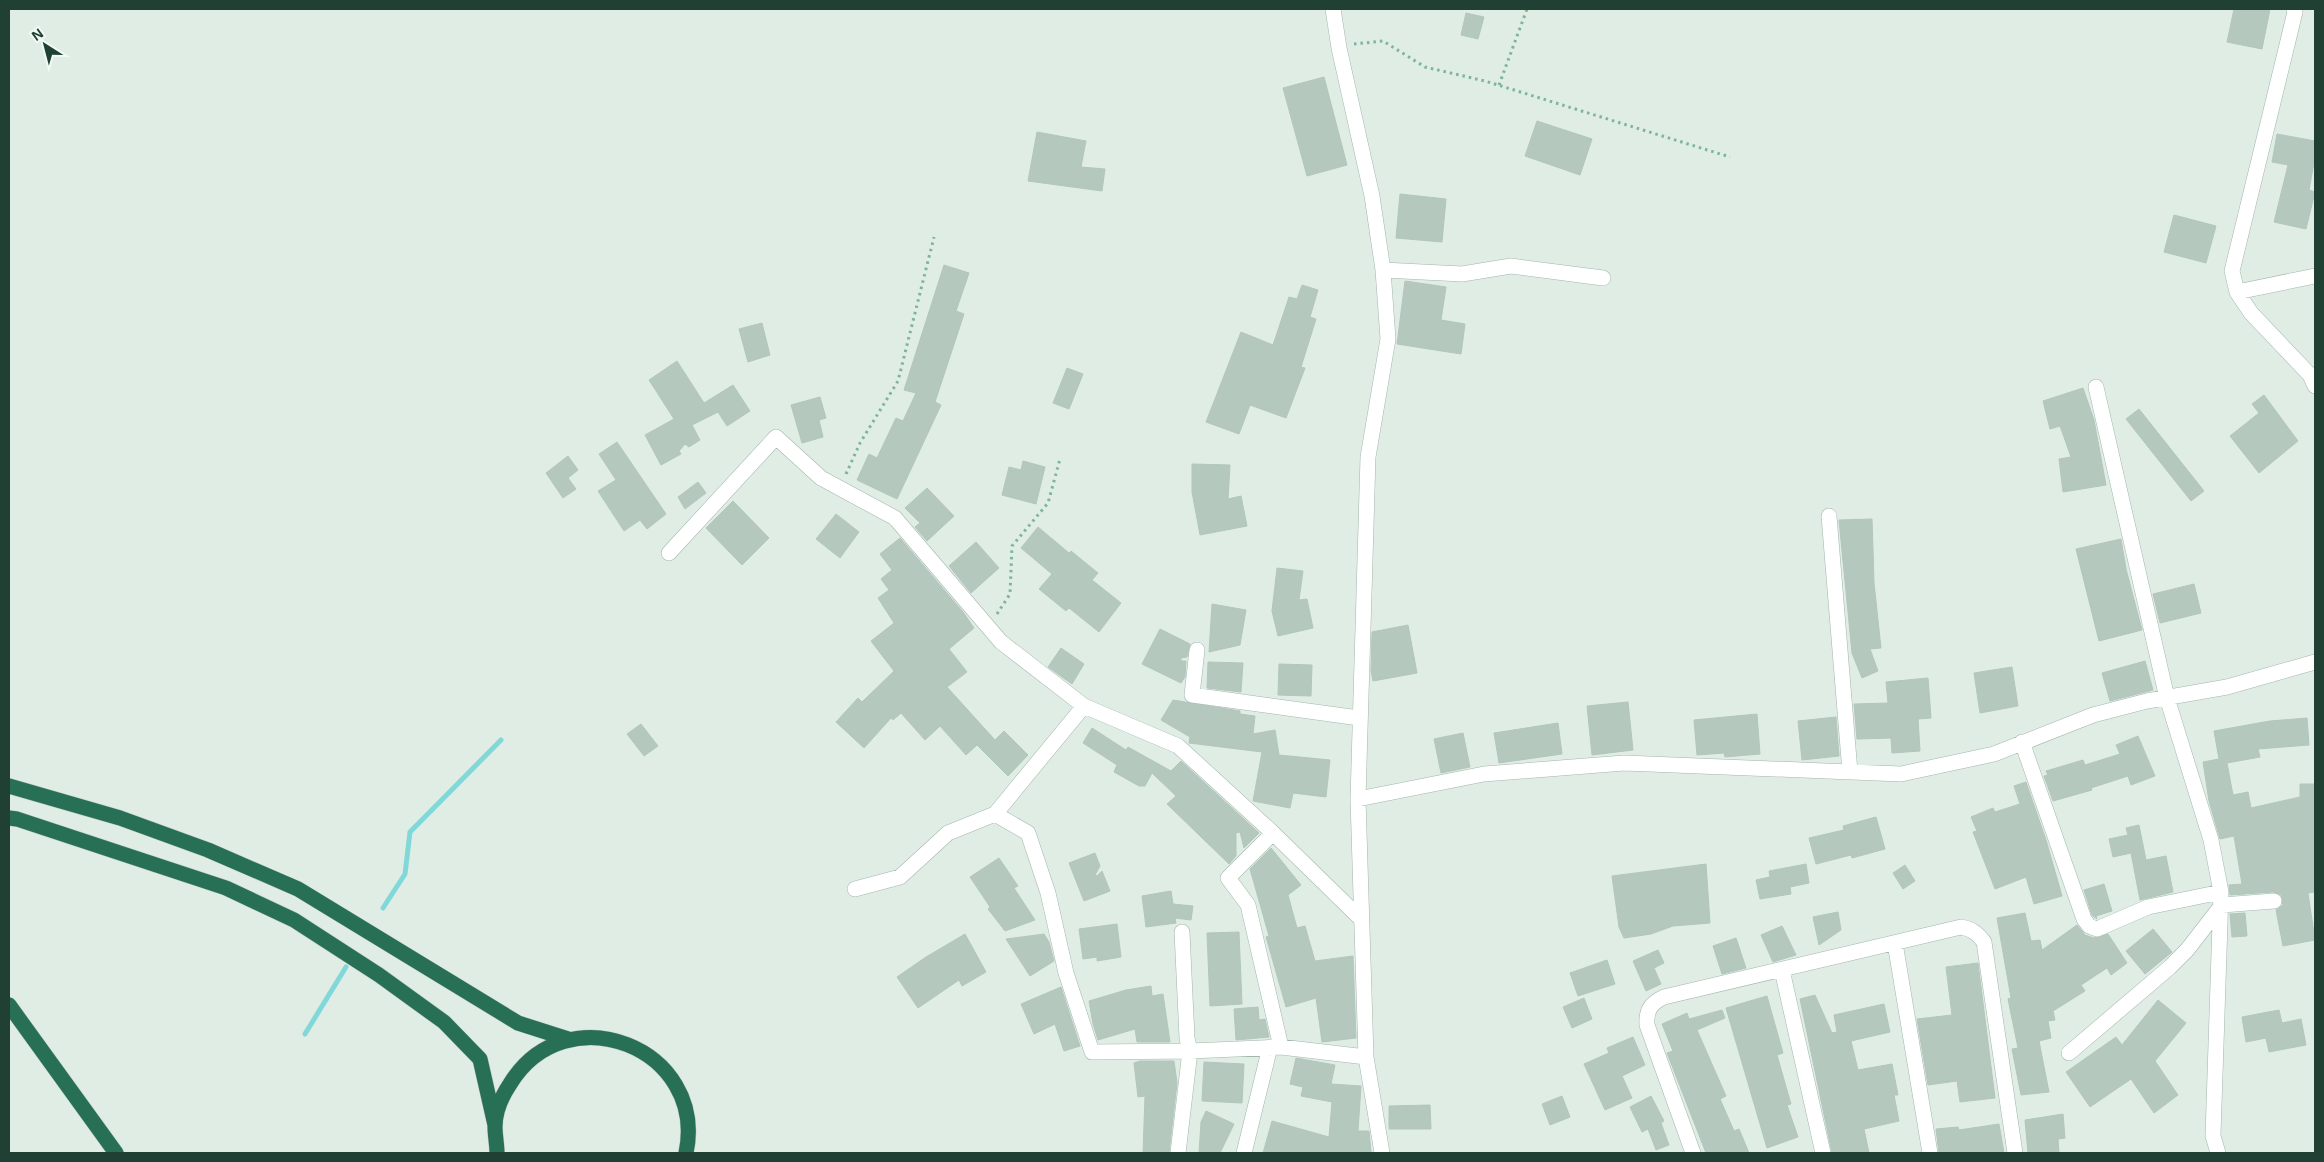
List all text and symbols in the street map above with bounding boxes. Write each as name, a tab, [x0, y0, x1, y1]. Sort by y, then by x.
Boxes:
north arrow	[20, 20, 70, 70]
text: N	[29, 25, 46, 44]

